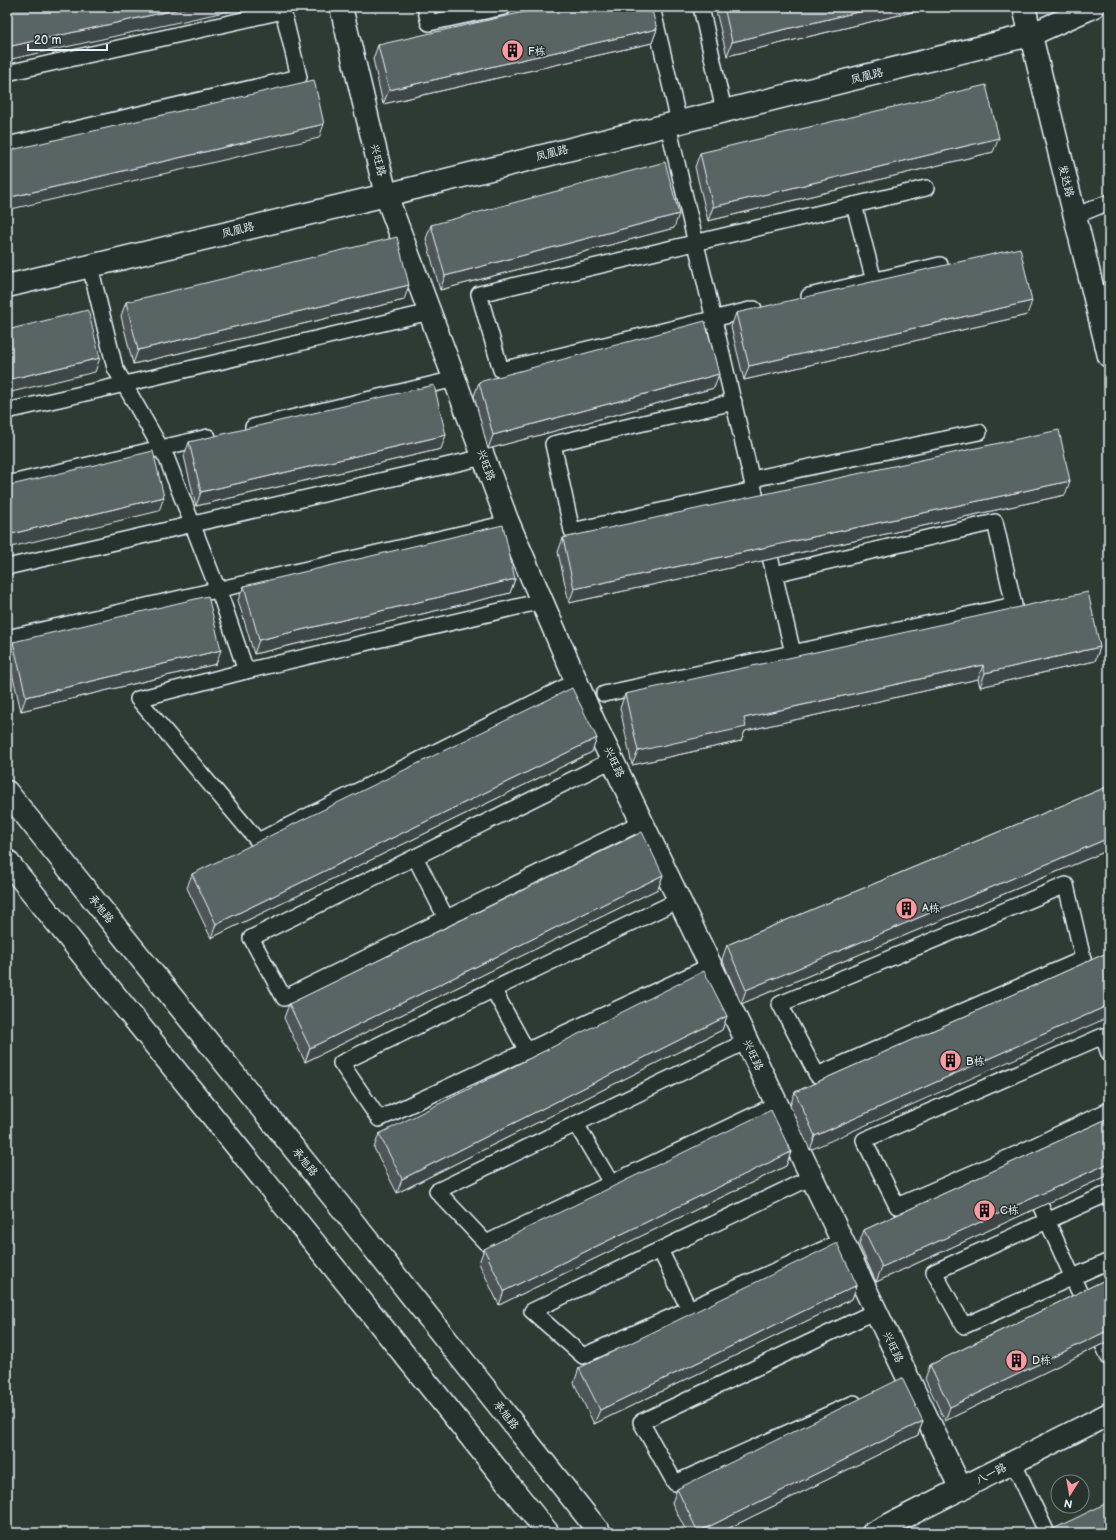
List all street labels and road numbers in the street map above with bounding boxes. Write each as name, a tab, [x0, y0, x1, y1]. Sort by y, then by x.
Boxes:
street label: 凤凰路	[849, 66, 885, 86]
street label: 兴旺路	[368, 142, 388, 178]
street label: 凤凰路	[534, 143, 570, 163]
street label: 发达路	[1056, 163, 1076, 199]
street label: 凤凰路	[220, 220, 256, 240]
street label: 兴旺路	[474, 447, 498, 483]
street label: 兴旺路	[601, 744, 627, 780]
street label: 承旭路	[86, 892, 116, 926]
street label: 兴旺路	[740, 1037, 766, 1073]
street label: 承旭路	[290, 1145, 320, 1179]
street label: 兴旺路	[880, 1329, 906, 1365]
street label: 承旭路	[491, 1398, 521, 1432]
street label: 八一路	[973, 1461, 1009, 1487]

